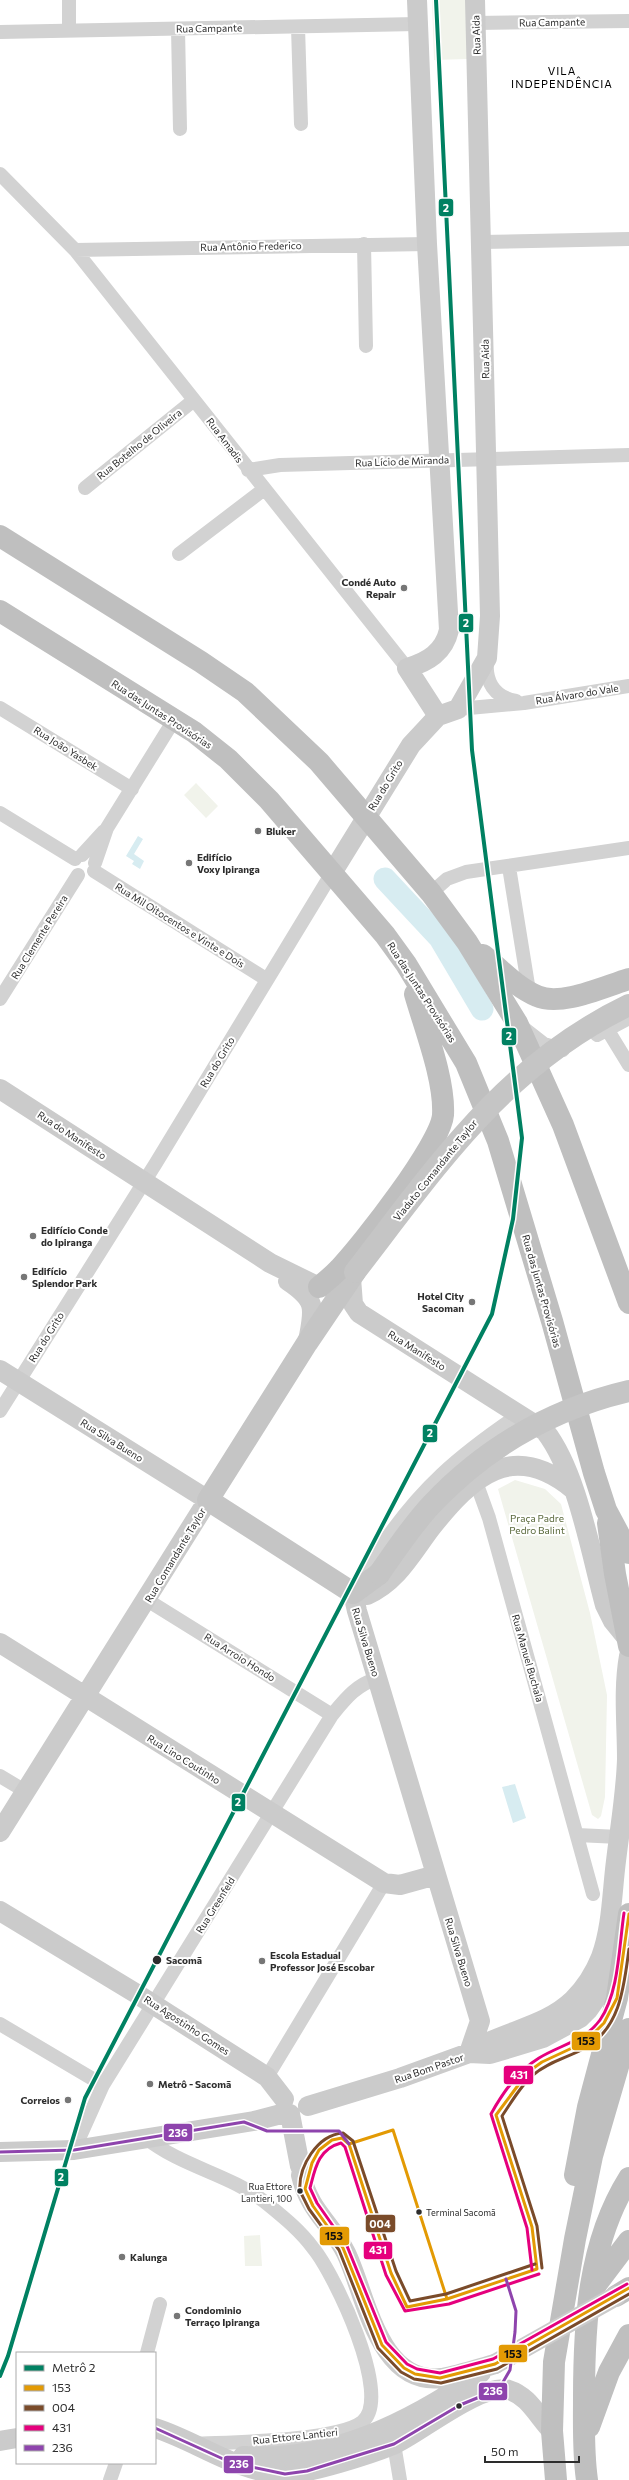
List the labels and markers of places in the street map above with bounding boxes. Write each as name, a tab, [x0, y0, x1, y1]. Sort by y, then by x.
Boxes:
place label: Condé Auto Repair	[341, 576, 396, 600]
marker: Condé Auto Repair	[399, 583, 409, 593]
place label: Bluker	[266, 825, 296, 837]
marker: Bluker	[253, 826, 263, 836]
place label: Edifício Voxy Ipiranga	[197, 851, 260, 875]
marker: Edifício Voxy Ipiranga	[184, 858, 194, 868]
place label: Edifício Conde do Ipiranga	[41, 1224, 108, 1248]
marker: Edifício Conde do Ipiranga	[28, 1231, 38, 1241]
place label: Edifício Splendor Park	[32, 1265, 97, 1289]
marker: Edifício Splendor Park	[19, 1272, 29, 1282]
place label: Hotel City Sacoman	[417, 1290, 464, 1314]
marker: Hotel City Sacoman	[467, 1297, 477, 1307]
place label: Escola Estadual Professor José Escobar	[270, 1949, 375, 1973]
marker: Sacomã	[151, 1954, 163, 1966]
place label: Sacomã	[166, 1954, 202, 1966]
marker: Escola Estadual Professor José Escobar	[257, 1956, 267, 1966]
place label: Metrô - Sacomã	[158, 2078, 231, 2090]
marker: Metrô - Sacomã	[145, 2079, 155, 2089]
place label: Correios	[20, 2094, 60, 2106]
marker: Correios	[63, 2095, 73, 2105]
place label: Rua Ettore Lantieri, 100	[241, 2181, 292, 2204]
marker: Rua Ettore Lantieri, 100	[295, 2186, 305, 2196]
marker: Terminal Sacomã	[414, 2207, 424, 2217]
place label: Terminal Sacomã	[426, 2207, 496, 2218]
place label: Kalunga	[130, 2251, 167, 2263]
marker: Kalunga	[117, 2252, 127, 2262]
place label: Condominio Terraço Ipiranga	[185, 2304, 260, 2328]
marker: Condominio Terraço Ipiranga	[172, 2311, 182, 2321]
unlabelled marker	[454, 2401, 464, 2411]

